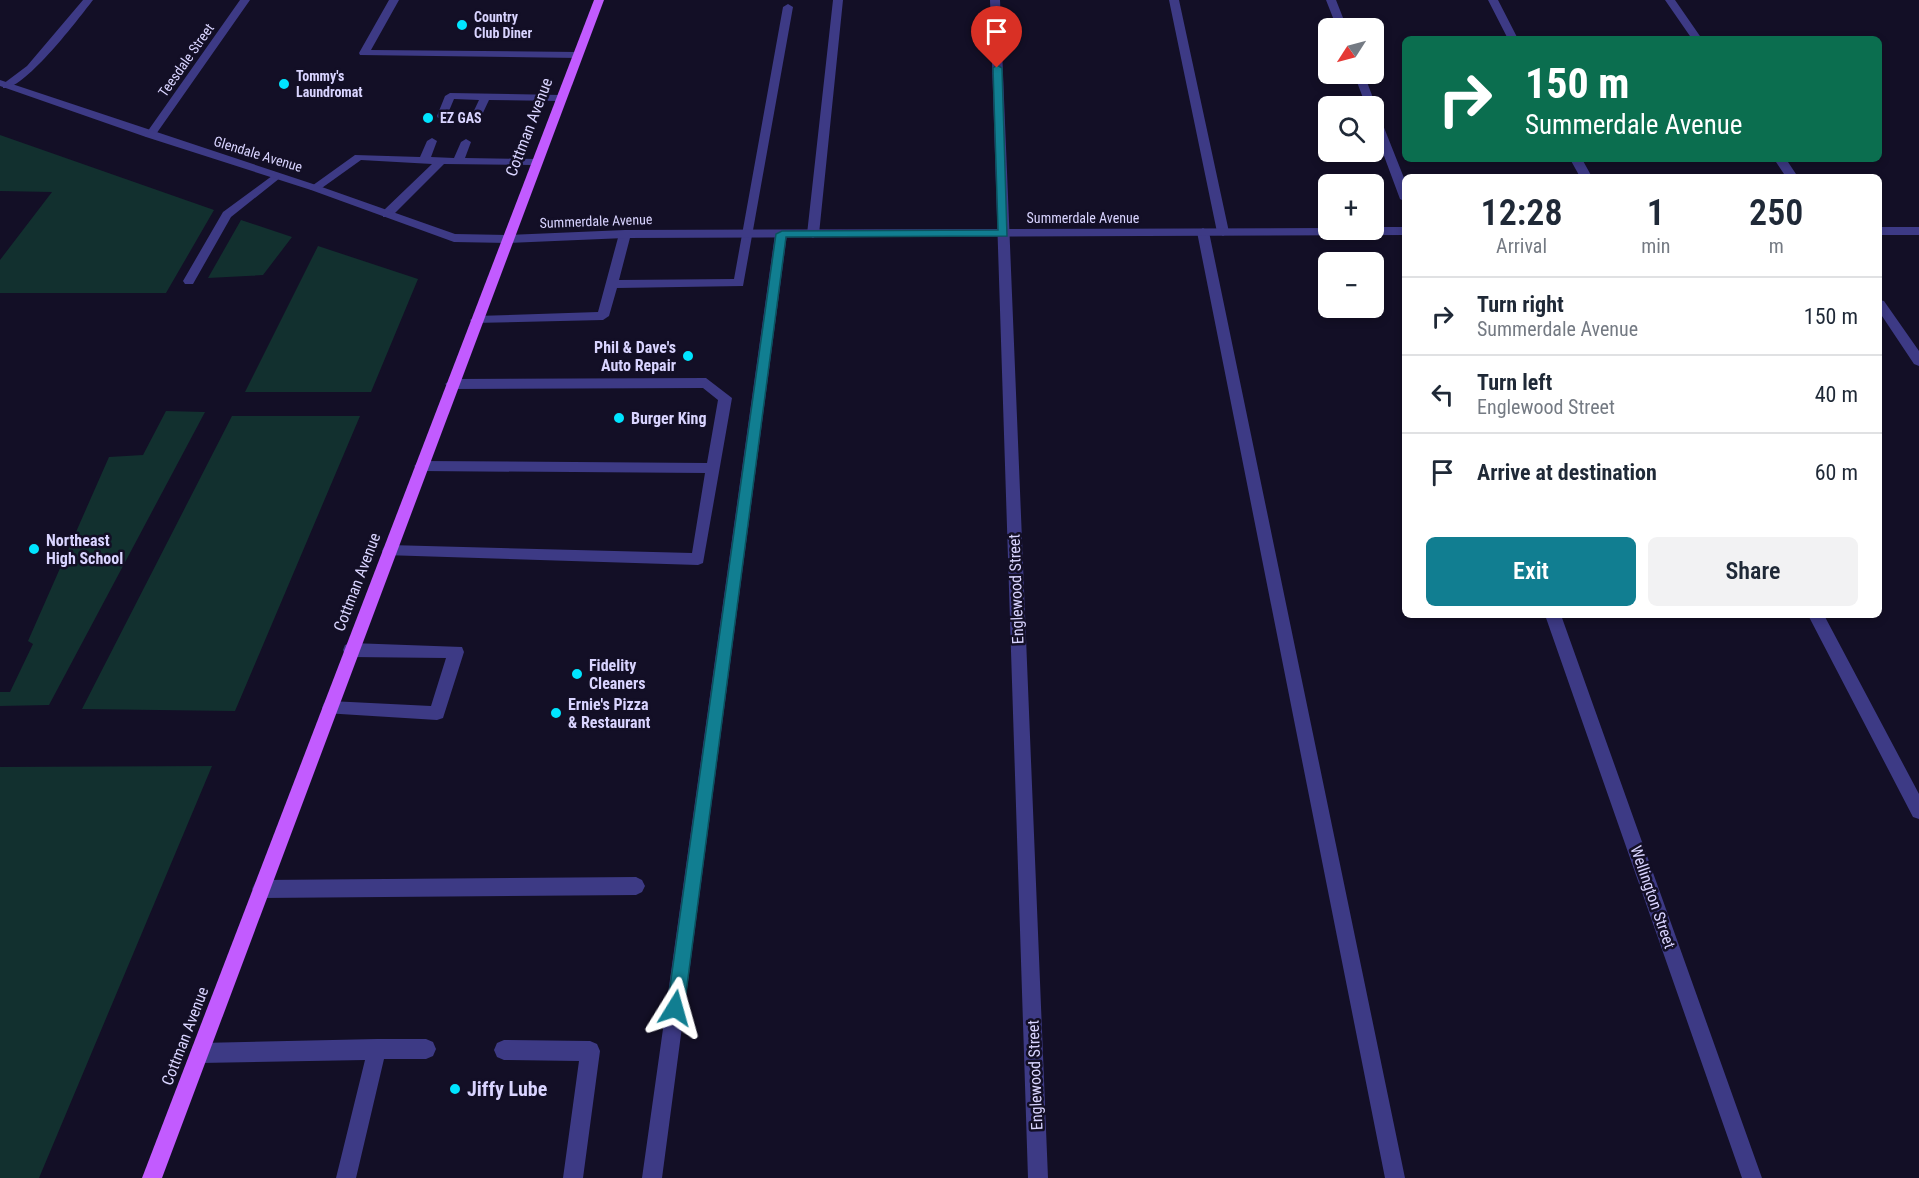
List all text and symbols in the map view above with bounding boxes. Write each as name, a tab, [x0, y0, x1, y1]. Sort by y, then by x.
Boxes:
pin	[971, 6, 1022, 68]
place label: Country Club Diner	[474, 9, 533, 41]
icon: arrive	[980, 15, 1013, 48]
marker: Country Club Diner	[455, 18, 469, 32]
north arrow	[1318, 18, 1384, 84]
map controls	[1318, 18, 1384, 318]
street label: Teesdale Street	[155, 20, 217, 100]
text: 150 m	[1525, 59, 1630, 108]
icon: right	[1426, 60, 1504, 138]
place label: Tommy's Laundromat	[296, 68, 363, 100]
street label: Cottman Avenue	[502, 75, 556, 179]
marker: Tommy's Laundromat	[277, 77, 291, 91]
button: search	[1318, 96, 1384, 162]
text: Summerdale Avenue	[1525, 109, 1742, 141]
place label: EZ GAS	[440, 110, 482, 126]
marker: EZ GAS	[421, 111, 435, 125]
street label: Glendale Avenue	[212, 133, 305, 175]
button: +	[1318, 174, 1384, 240]
text: 12:28	[1481, 192, 1563, 234]
text: 1	[1647, 192, 1665, 234]
text: 250	[1749, 192, 1803, 234]
street label: Summerdale Avenue	[1027, 210, 1140, 226]
street label: Summerdale Avenue	[539, 211, 653, 231]
text: Arrival	[1496, 234, 1547, 258]
text: min	[1641, 234, 1670, 258]
text: m	[1769, 234, 1784, 258]
button: −	[1318, 252, 1384, 318]
text: Turn right	[1477, 292, 1564, 317]
icon: right	[1426, 300, 1459, 333]
text: 150 m	[1804, 304, 1858, 329]
text: Summerdale Avenue	[1477, 317, 1638, 341]
place label: Phil & Dave's Auto Repair	[594, 338, 676, 375]
marker: Phil & Dave's Auto Repair	[681, 349, 695, 363]
text: Turn left	[1477, 370, 1552, 395]
icon: left	[1426, 378, 1459, 411]
text: 40 m	[1815, 382, 1858, 407]
text: Englewood Street	[1477, 395, 1615, 419]
place label: Burger King	[631, 409, 707, 428]
marker: Burger King	[612, 411, 626, 425]
icon: arrive	[1426, 456, 1459, 489]
text: Arrive at destination	[1477, 460, 1657, 485]
text: 60 m	[1815, 460, 1858, 485]
street label: Cottman Avenue	[330, 530, 384, 634]
place label: Northeast High School	[46, 531, 123, 568]
street label: Englewood Street	[1005, 533, 1027, 644]
button: Exit	[1426, 537, 1636, 606]
button: Share	[1648, 537, 1858, 606]
marker: Northeast High School	[27, 542, 41, 556]
place label: Fidelity Cleaners	[589, 656, 645, 693]
marker: Fidelity Cleaners	[570, 667, 584, 681]
place label: Ernie's Pizza & Restaurant	[568, 695, 651, 732]
marker: Ernie's Pizza & Restaurant	[549, 706, 563, 720]
street label: Wellington Street	[1626, 843, 1680, 951]
position arrow	[643, 976, 707, 1040]
street label: Cottman Avenue	[158, 984, 212, 1088]
street label: Englewood Street	[1024, 1019, 1046, 1130]
place label: Jiffy Lube	[467, 1077, 547, 1101]
marker: Jiffy Lube	[448, 1082, 462, 1096]

